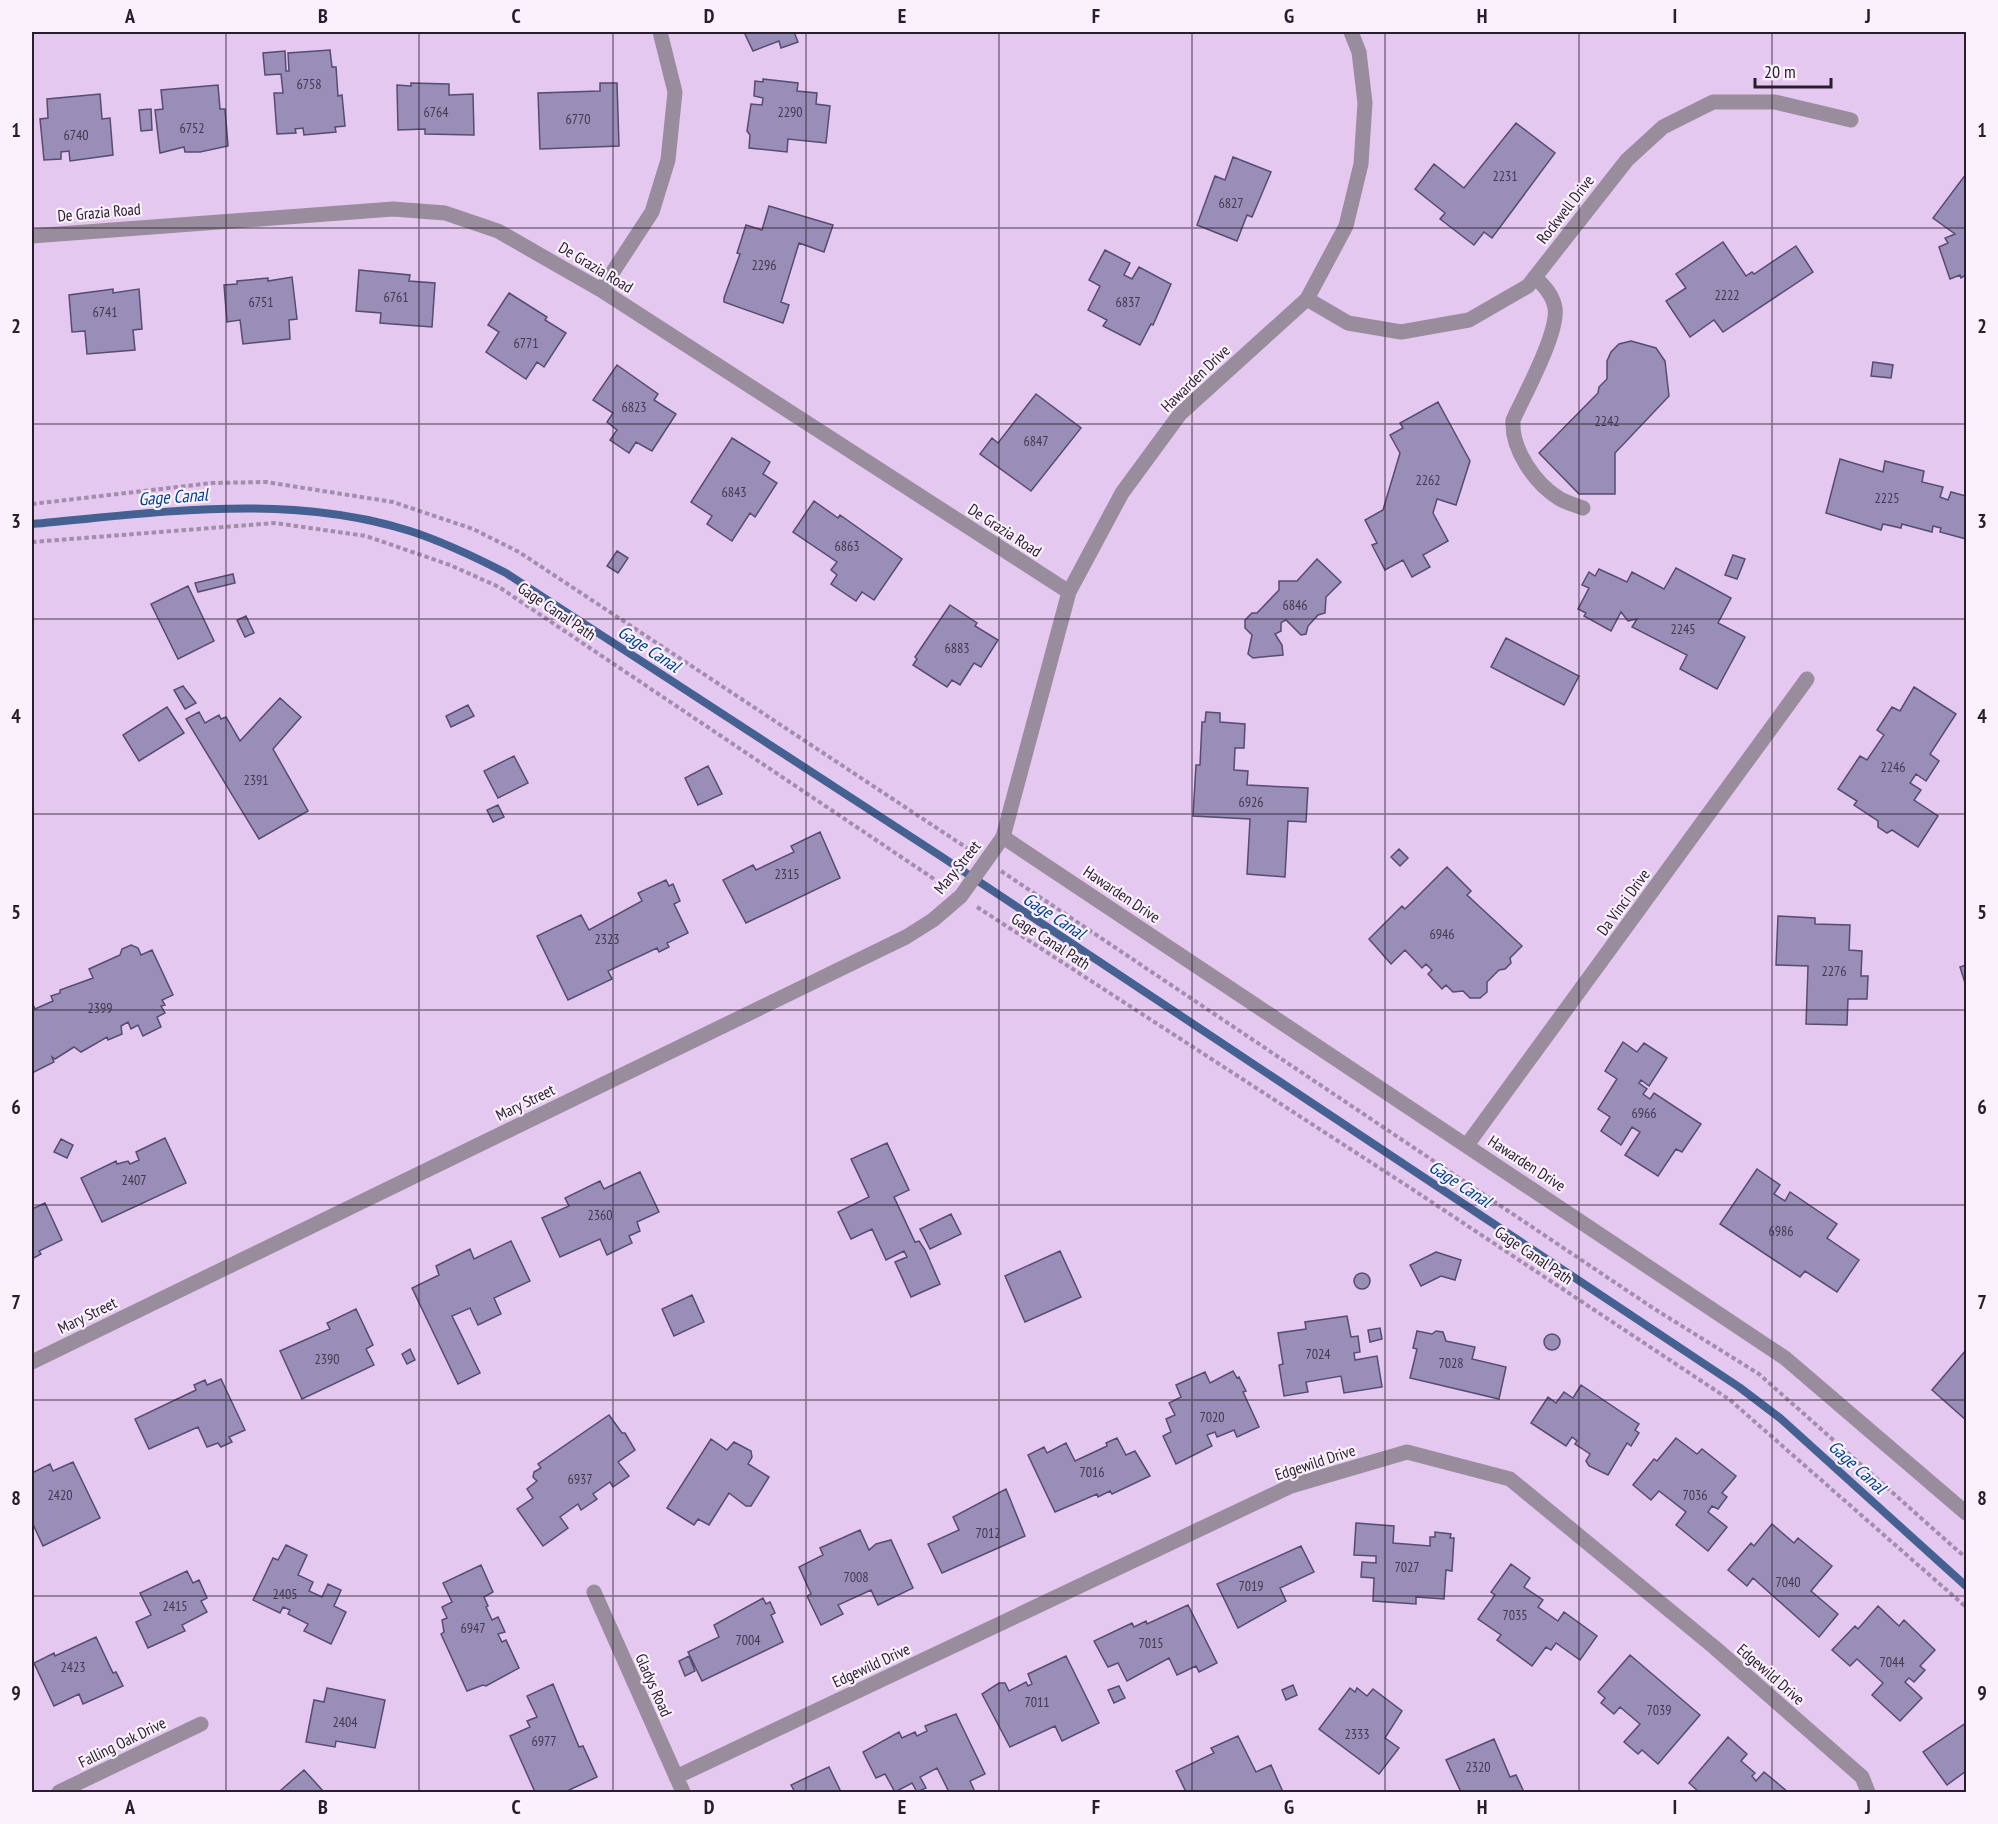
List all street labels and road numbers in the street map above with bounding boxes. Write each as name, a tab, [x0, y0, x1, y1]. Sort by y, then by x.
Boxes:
street label: Rockwell Drive	[1532, 171, 1598, 247]
street label: De Grazia Road	[57, 198, 141, 226]
street label: De Grazia Road	[555, 237, 637, 297]
street label: Hawarden Drive	[1156, 340, 1234, 416]
street label: De Grazia Road	[965, 499, 1045, 561]
street label: Gage Canal Path	[514, 578, 600, 644]
street label: Mary Street	[929, 836, 985, 898]
street label: Hawarden Drive	[1080, 861, 1164, 927]
street label: Da Vinci Drive	[1592, 865, 1654, 939]
street label: Gage Canal Path	[1008, 908, 1094, 974]
street label: Mary Street	[492, 1079, 558, 1125]
street label: Hawarden Drive	[1485, 1131, 1569, 1195]
street label: Gage Canal Path	[1491, 1222, 1577, 1288]
street label: Mary Street	[54, 1292, 120, 1338]
street label: Edgewild Drive	[1272, 1440, 1358, 1484]
street label: Edgewild Drive	[829, 1638, 913, 1692]
street label: Edgewild Drive	[1733, 1639, 1809, 1709]
street label: Gladys Road	[631, 1650, 677, 1720]
street label: Falling Oak Drive	[75, 1712, 169, 1772]

